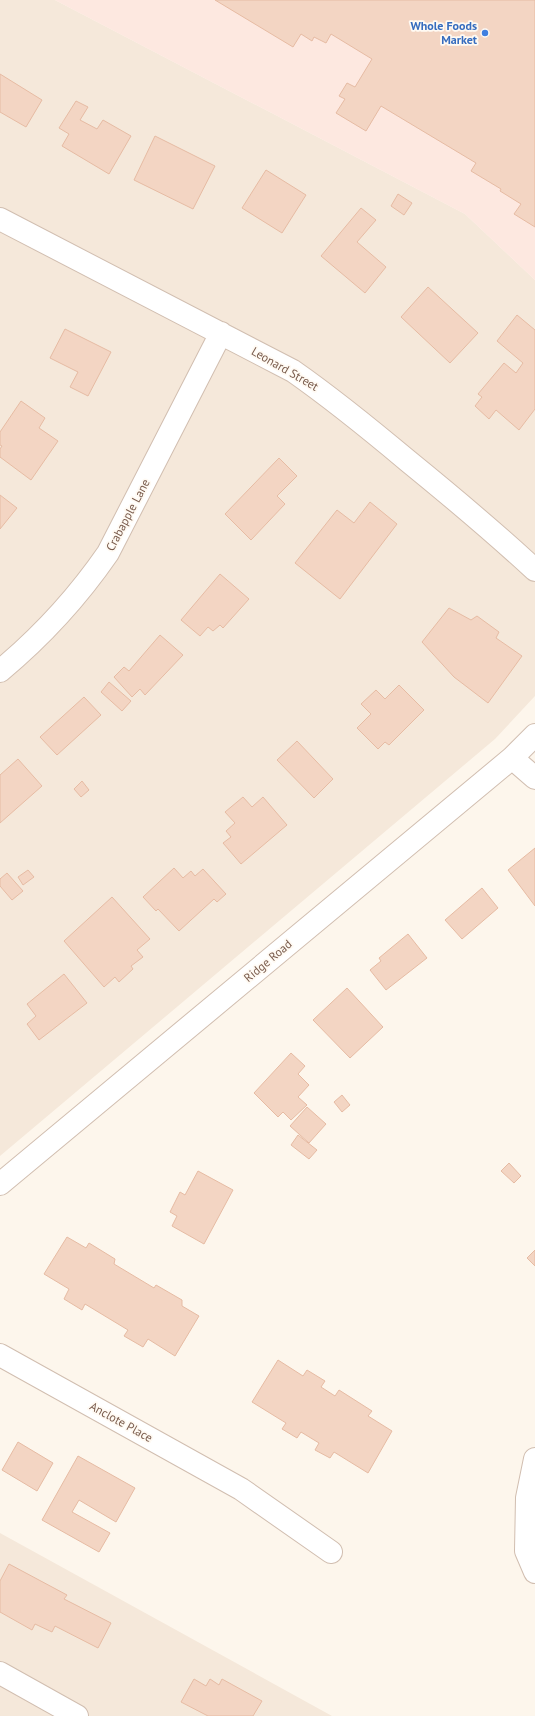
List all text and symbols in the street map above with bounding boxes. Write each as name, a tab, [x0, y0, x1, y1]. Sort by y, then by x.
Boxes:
place label: Whole Foods Market	[410, 18, 478, 47]
marker: Whole Foods Market	[480, 28, 490, 38]
street label: Leonard Street	[249, 343, 321, 394]
street label: Crabapple Lane	[102, 476, 153, 553]
street label: Ridge Road	[241, 936, 295, 985]
street label: Anclote Place	[87, 1398, 155, 1445]

